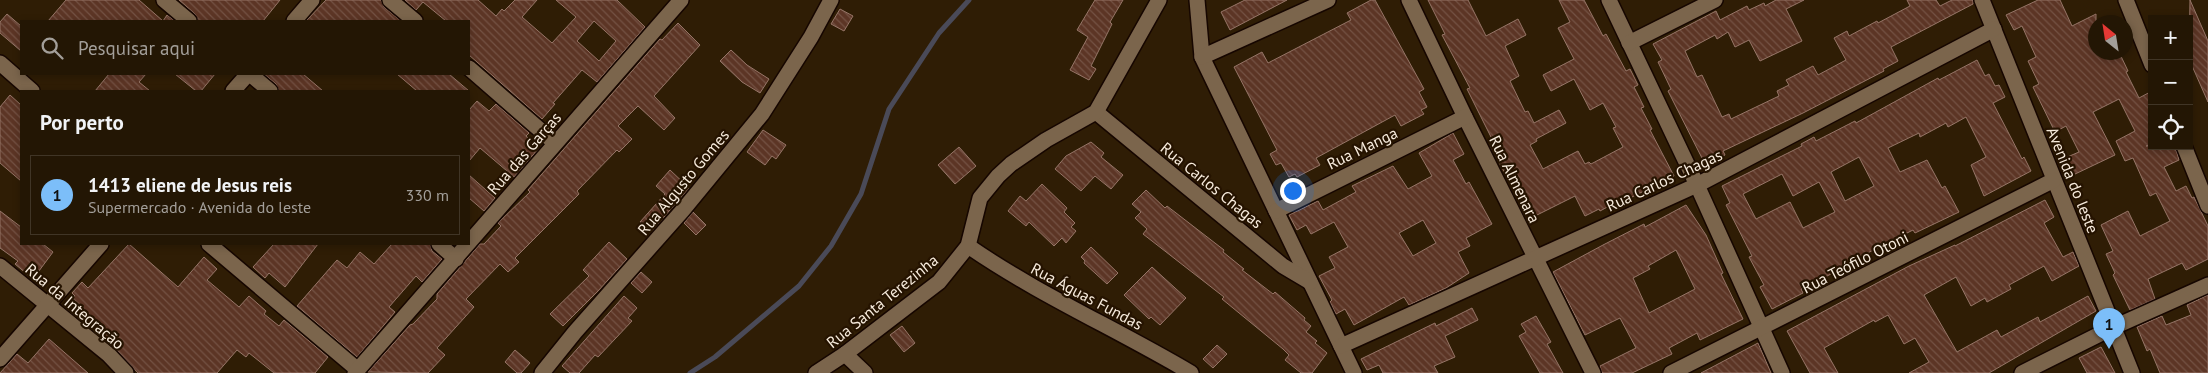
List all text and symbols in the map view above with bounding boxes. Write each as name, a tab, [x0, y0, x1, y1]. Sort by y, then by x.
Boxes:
north arrow	[2088, 15, 2133, 60]
map controls	[2148, 15, 2193, 150]
button: +	[2148, 15, 2193, 60]
search box	[20, 20, 470, 75]
icon: search	[38, 34, 66, 62]
text: Pesquisar aqui	[78, 36, 195, 60]
button: −	[2148, 60, 2193, 105]
button: locate	[2148, 105, 2193, 150]
street label: Rua das Garças	[483, 107, 565, 198]
text: Por perto	[40, 109, 124, 136]
street label: Rua Manga	[1323, 122, 1401, 174]
street label: Avenida do leste	[2043, 124, 2103, 236]
street label: Rua Algusto Gomes	[633, 125, 733, 239]
street label: Rua Almenara	[1485, 132, 1545, 226]
street label: Rua Carlos Chagas	[1157, 138, 1267, 233]
street label: Rua Carlos Chagas	[1603, 144, 1725, 216]
text: 1413 eliene de Jesus reis	[88, 173, 292, 197]
your location	[1280, 178, 1306, 204]
text: 1	[52, 185, 62, 205]
text: 330 m	[406, 185, 449, 205]
text: Supermercado · Avenida do leste	[88, 197, 311, 217]
street label: Rua Teófilo Otoni	[1798, 227, 1912, 297]
street label: Rua Santa Terezinha	[822, 250, 942, 352]
street label: Rua Águas Fundas	[1028, 258, 1147, 334]
street label: Rua da Integração	[21, 259, 129, 353]
pin: 1	[2093, 308, 2125, 349]

